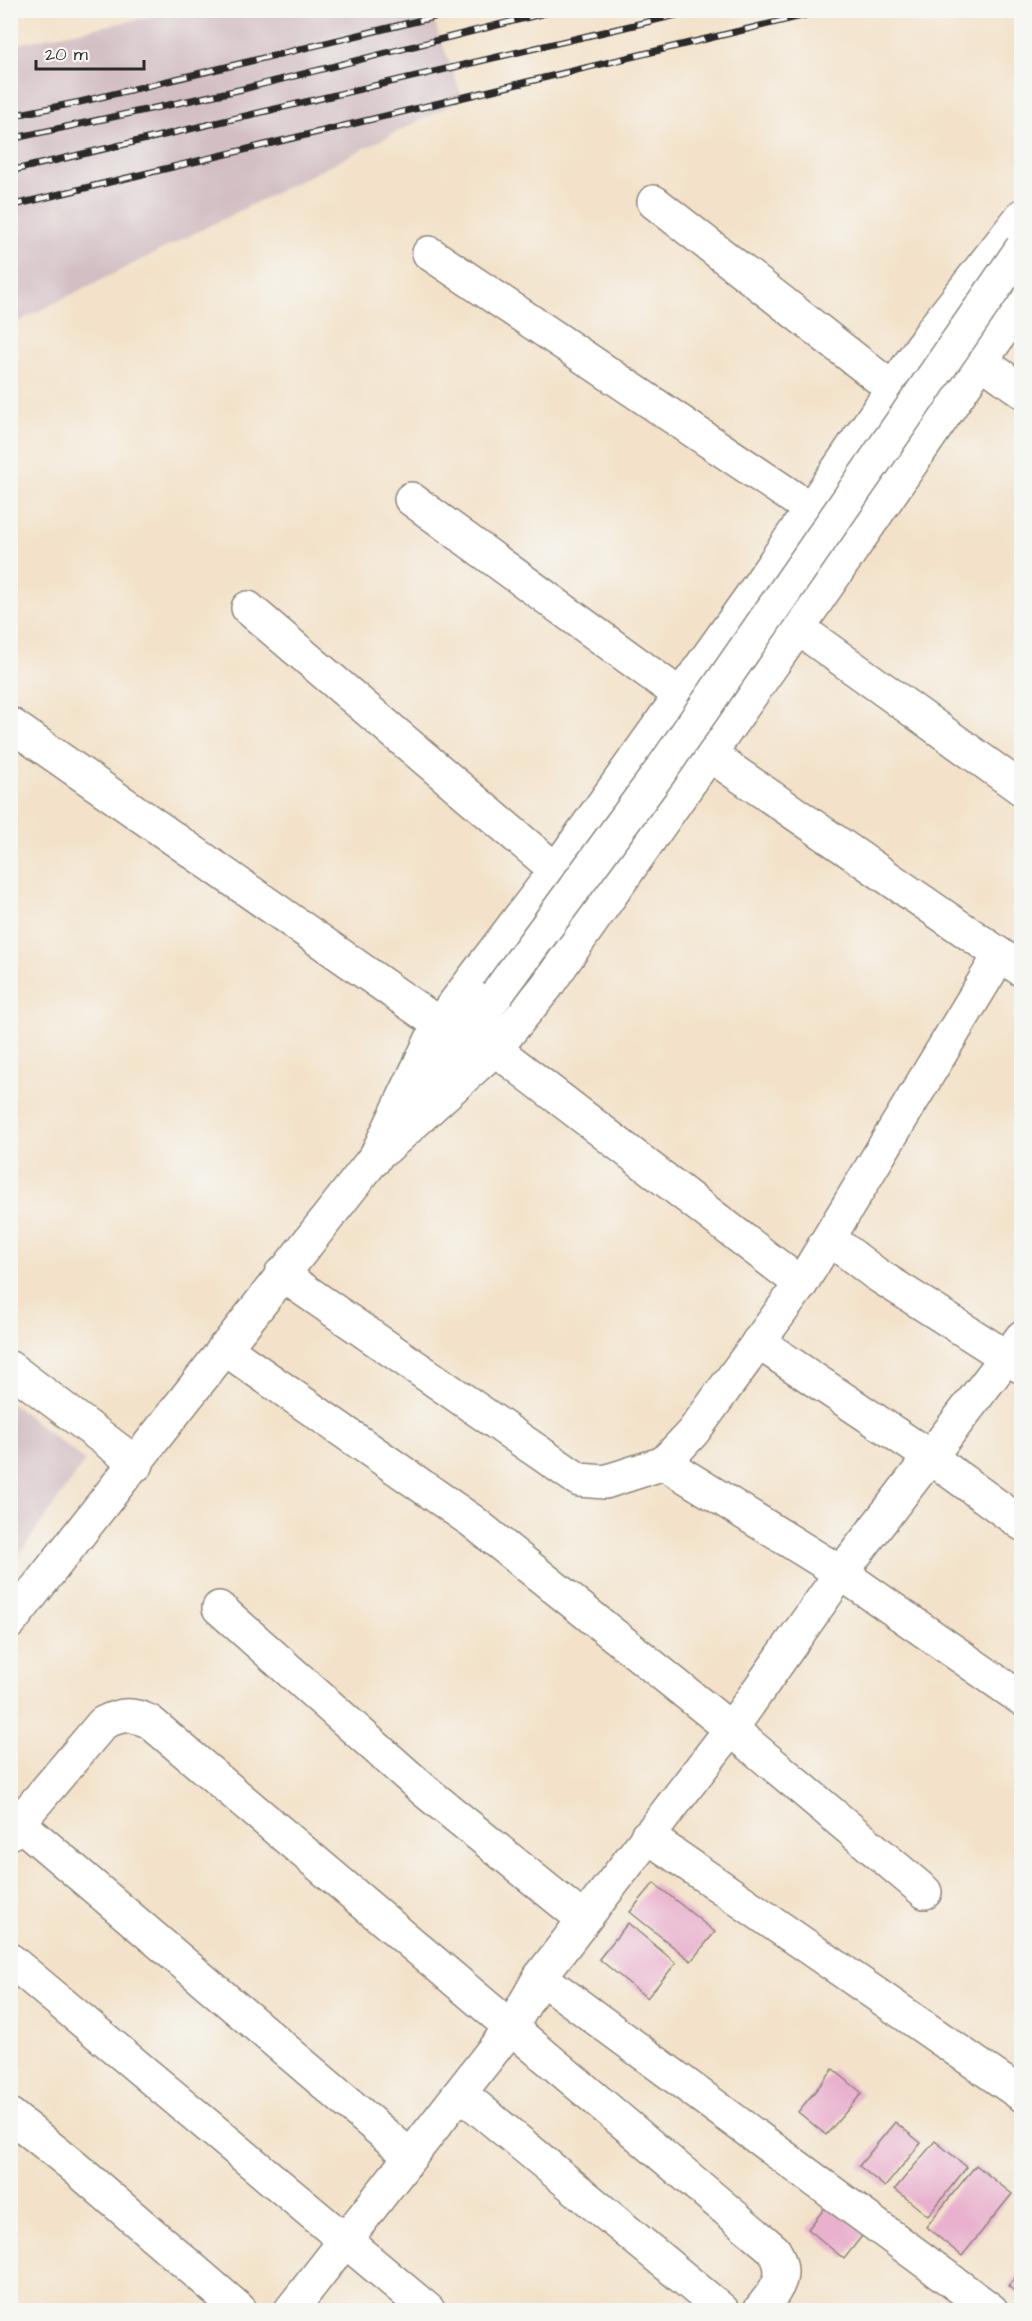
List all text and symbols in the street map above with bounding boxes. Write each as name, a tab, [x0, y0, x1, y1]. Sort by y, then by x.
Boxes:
scale bar	[36, 33, 144, 71]
text: 20 m	[45, 42, 88, 67]

